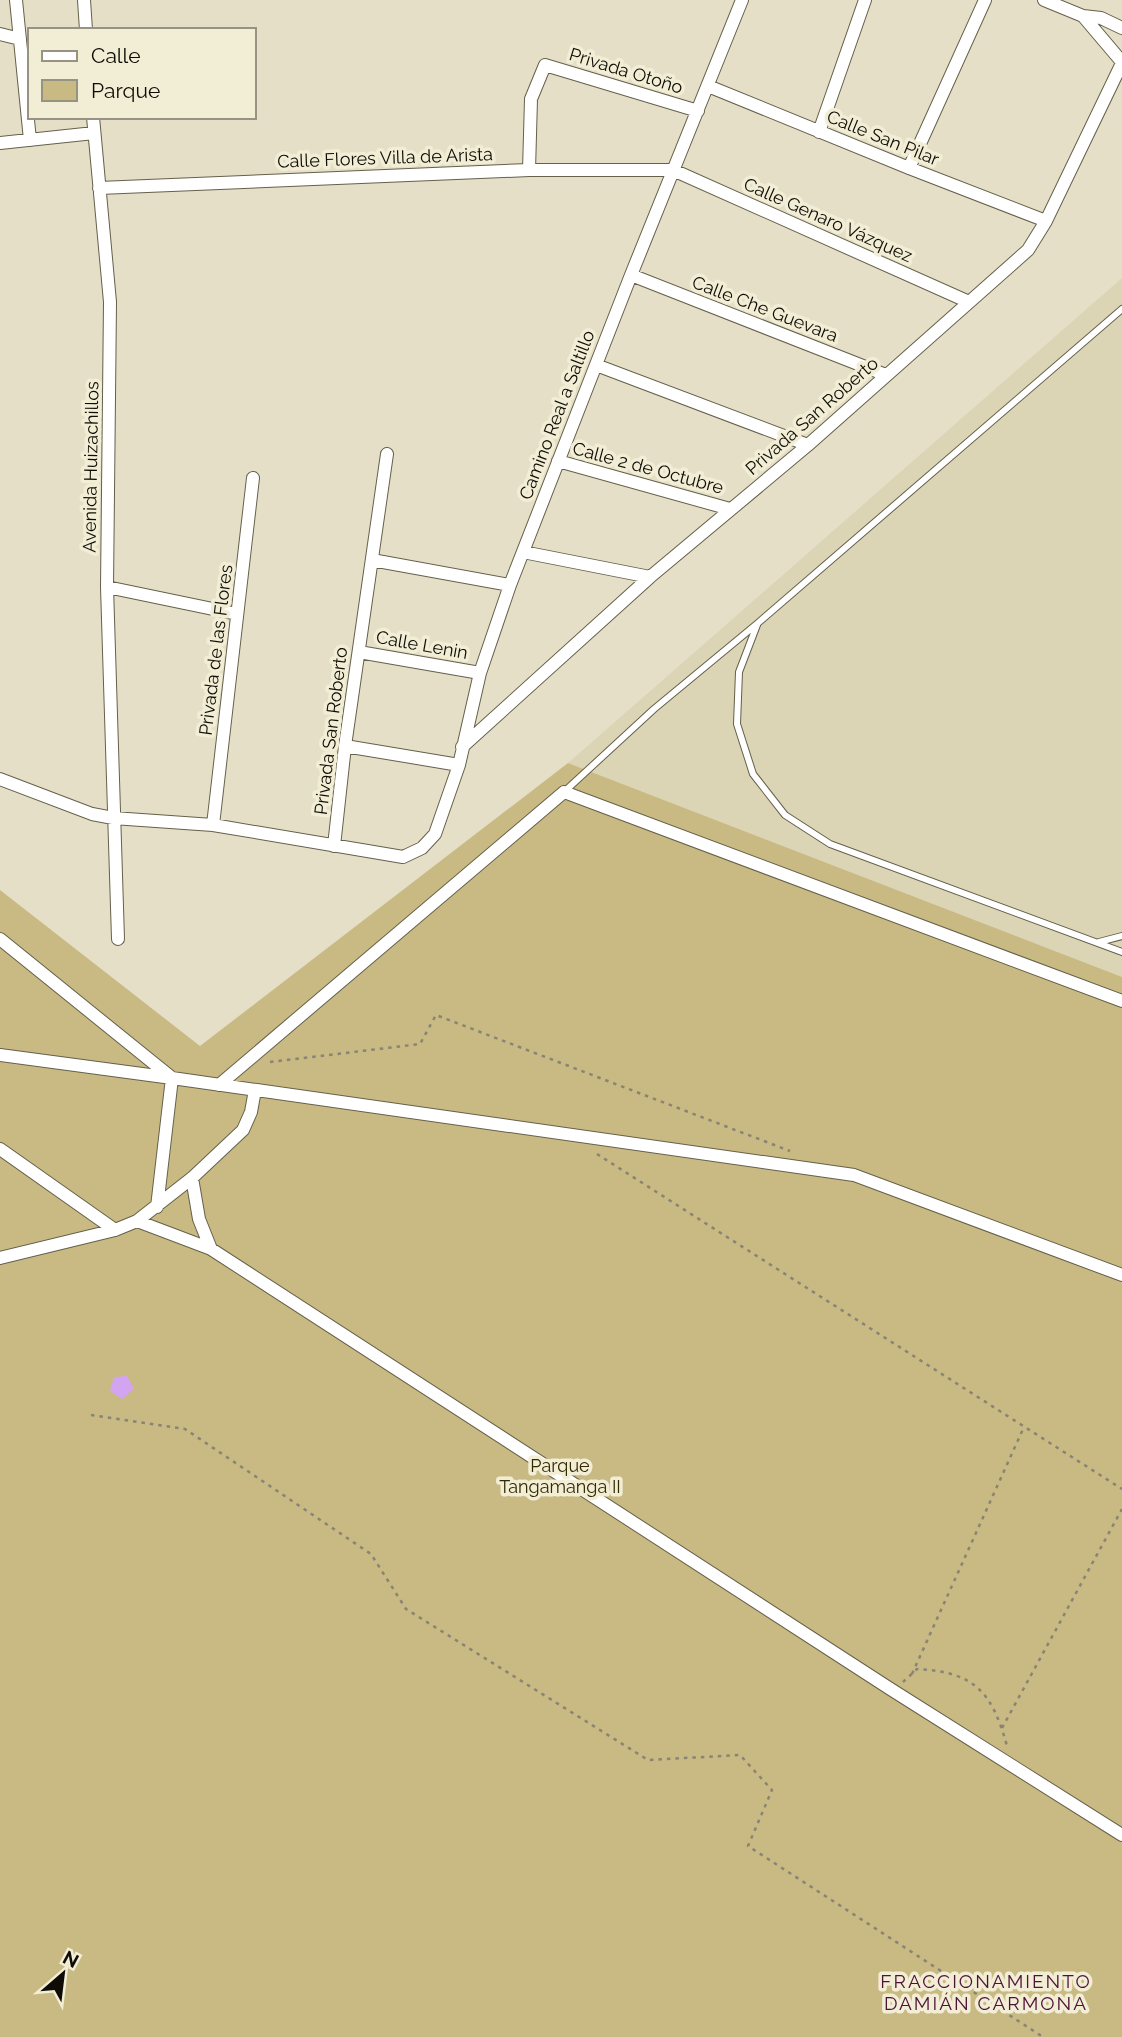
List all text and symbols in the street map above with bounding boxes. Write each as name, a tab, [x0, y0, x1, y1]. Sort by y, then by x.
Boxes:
legend	[28, 28, 256, 119]
text: Calle	[91, 43, 141, 68]
street label: Privada Otoño	[567, 43, 686, 98]
text: Parque	[91, 78, 160, 103]
street label: Calle San Pilar	[824, 105, 943, 170]
street label: Calle Flores Villa de Arista	[277, 143, 493, 172]
street label: Calle Genaro Vázquez	[741, 173, 916, 266]
street label: Calle Che Guevara	[689, 271, 841, 346]
street label: Camino Real a Saltillo	[515, 327, 599, 502]
street label: Privada San Roberto	[741, 352, 882, 479]
street label: Avenida Huizachillos	[79, 381, 103, 553]
street label: Calle 2 de Octubre	[570, 437, 726, 498]
street label: Privada de las Flores	[195, 563, 236, 737]
street label: Calle Lenin	[375, 626, 470, 663]
street label: Privada San Roberto	[310, 646, 351, 816]
park label: Parque Tangamanga II	[499, 1455, 621, 1497]
north arrow	[28, 1939, 98, 2009]
text: N	[59, 1946, 83, 1972]
district label: FRACCIONAMIENTO DAMIÁN CARMONA	[880, 1970, 1092, 2014]

